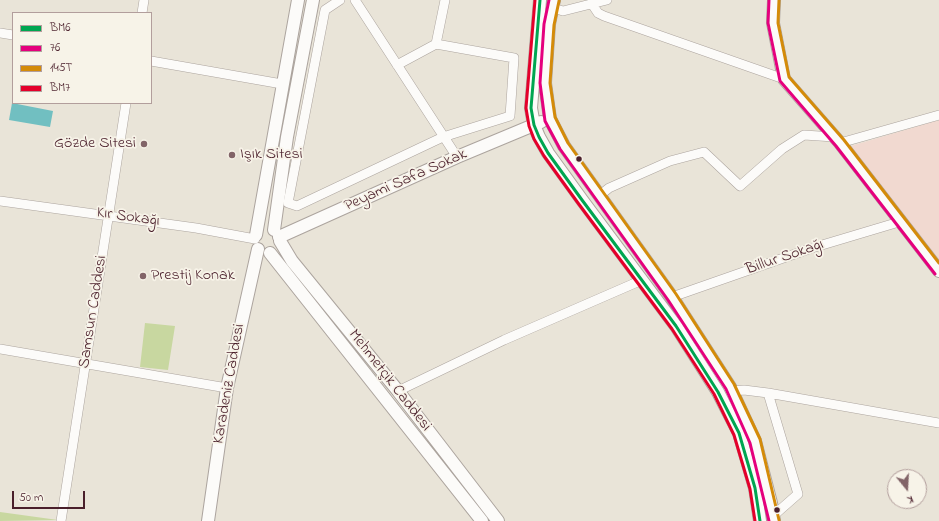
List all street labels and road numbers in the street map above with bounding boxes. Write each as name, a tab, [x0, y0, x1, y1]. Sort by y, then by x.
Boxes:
street label: Peyami Safa Sokak	[342, 145, 470, 217]
street label: Kır Sokağı	[95, 204, 161, 232]
street label: Billur Sokağı	[744, 236, 826, 280]
street label: Samsun Caddesi	[76, 254, 112, 370]
street label: Karadeniz Caddesi	[210, 323, 250, 445]
street label: Mehmetçik Caddesi	[343, 326, 435, 436]

